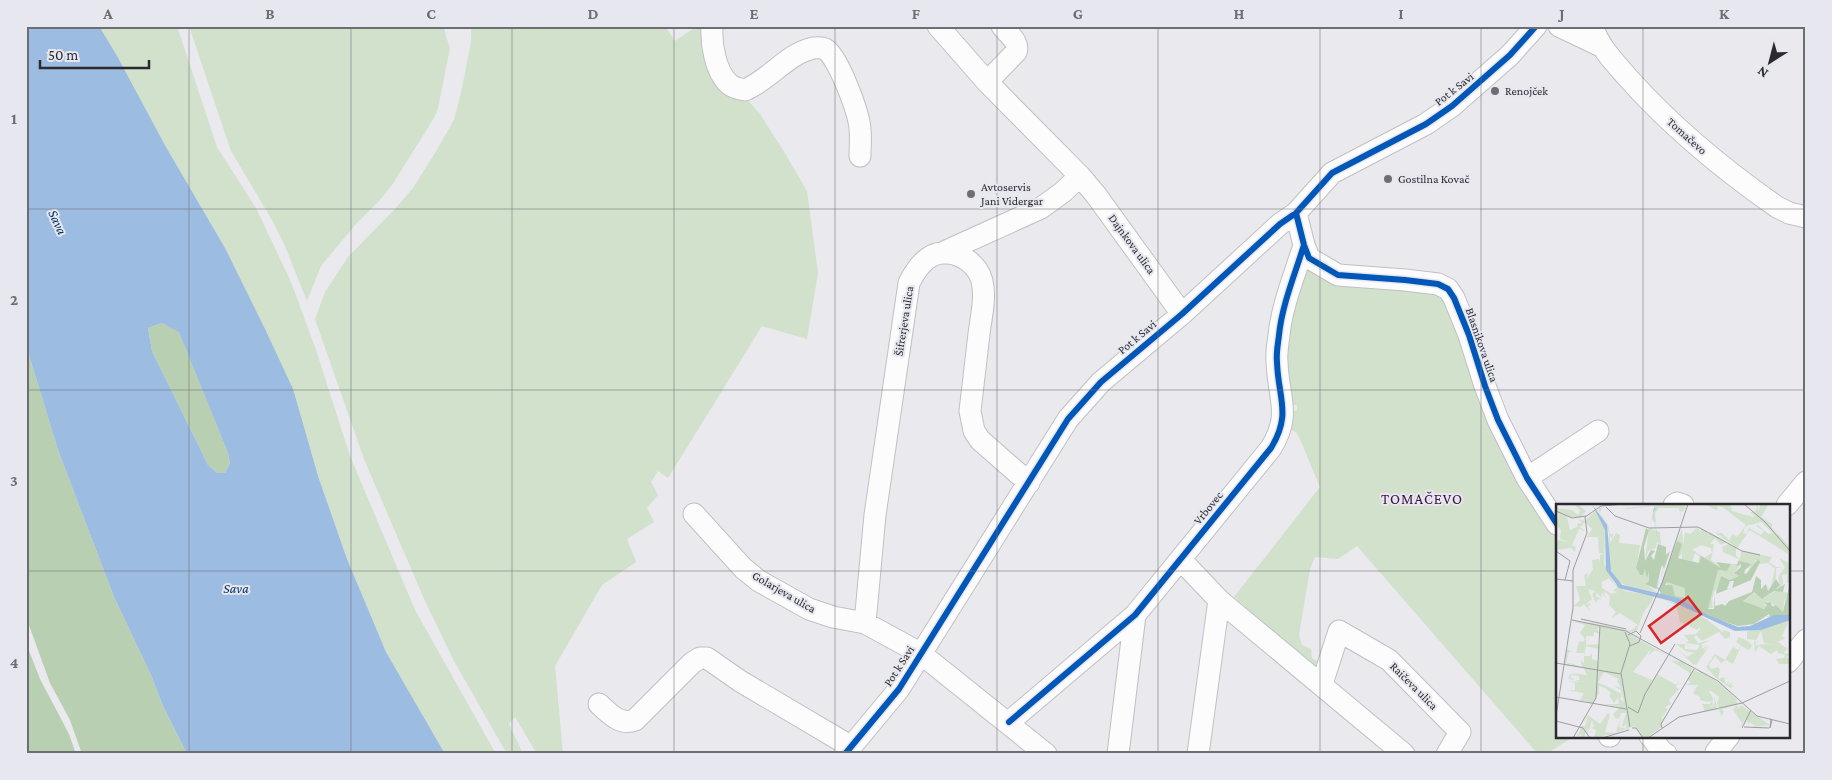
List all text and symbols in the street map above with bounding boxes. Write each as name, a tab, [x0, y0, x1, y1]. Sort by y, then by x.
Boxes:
text: A	[102, 5, 113, 22]
text: B	[265, 5, 275, 22]
text: C	[426, 5, 436, 22]
text: D	[587, 5, 599, 22]
text: E	[749, 5, 759, 22]
text: F	[912, 5, 921, 22]
text: G	[1073, 5, 1083, 22]
text: H	[1234, 5, 1245, 22]
text: I	[1398, 5, 1404, 22]
text: J	[1557, 5, 1565, 22]
text: K	[1719, 5, 1730, 22]
scale bar	[40, 38, 149, 70]
north arrow	[1744, 38, 1794, 88]
text: 50 m	[48, 47, 78, 63]
text: N	[1753, 63, 1771, 82]
street label: Pot k Savi	[1432, 69, 1476, 109]
place label: Renojček	[1505, 84, 1548, 98]
marker: Renojček	[1489, 85, 1501, 97]
text: 1	[11, 110, 17, 127]
street label: Tomačevo	[1664, 114, 1710, 158]
place label: Gostilna Kovač	[1398, 172, 1469, 186]
marker: Gostilna Kovač	[1382, 173, 1394, 185]
place label: Avtoservis Jani Vidergar	[980, 180, 1044, 208]
marker: Avtoservis Jani Vidergar	[965, 188, 977, 200]
water label: Sava	[45, 207, 71, 237]
street label: Dajnkova ulica	[1105, 211, 1159, 277]
street label: Šifrerjeva ulica	[892, 285, 916, 357]
text: 2	[10, 291, 18, 308]
street label: Blasnikova ulica	[1463, 306, 1501, 384]
street label: Pot k Savi	[1115, 317, 1159, 357]
text: 3	[10, 472, 18, 489]
street label: Vrbovec	[1190, 489, 1226, 527]
district label: TOMAČEVO	[1381, 491, 1463, 507]
inset map	[1556, 504, 1790, 738]
street label: Golarjeva ulica	[750, 568, 819, 616]
water label: Sava	[223, 580, 249, 596]
street label: Pot k Savi	[881, 643, 917, 689]
text: 4	[10, 654, 19, 671]
street label: Raičeva ulica	[1387, 659, 1441, 713]

